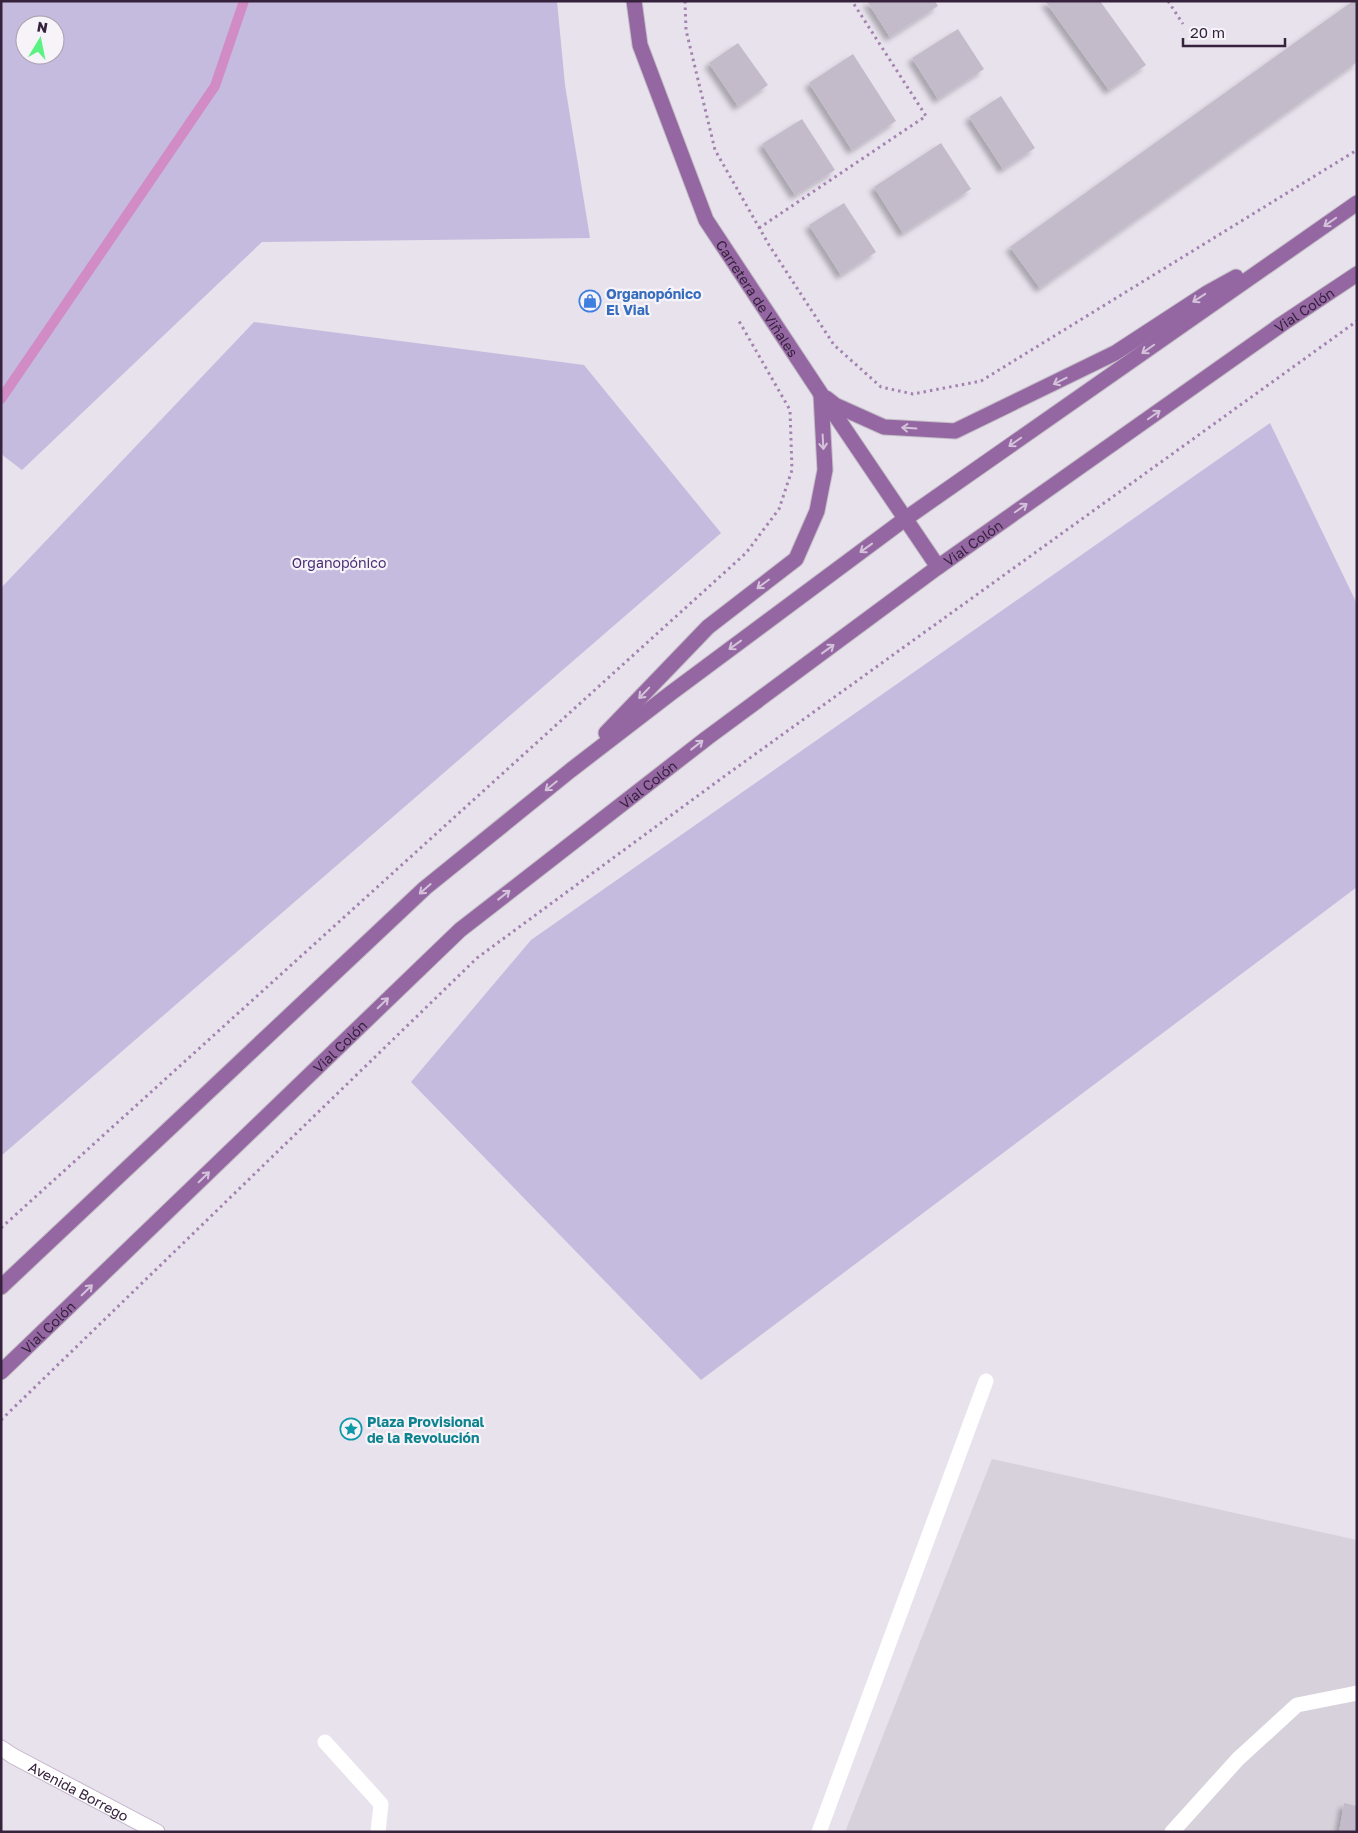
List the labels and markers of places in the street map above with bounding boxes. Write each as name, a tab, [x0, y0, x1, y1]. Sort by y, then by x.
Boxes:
place label: Organopónico El Vial	[606, 285, 701, 318]
shop icon: Organopónico El Vial	[578, 289, 602, 313]
place label: Plaza Provisional de la Revolución	[367, 1413, 485, 1446]
place icon: Plaza Provisional de la Revolución	[339, 1417, 363, 1441]

